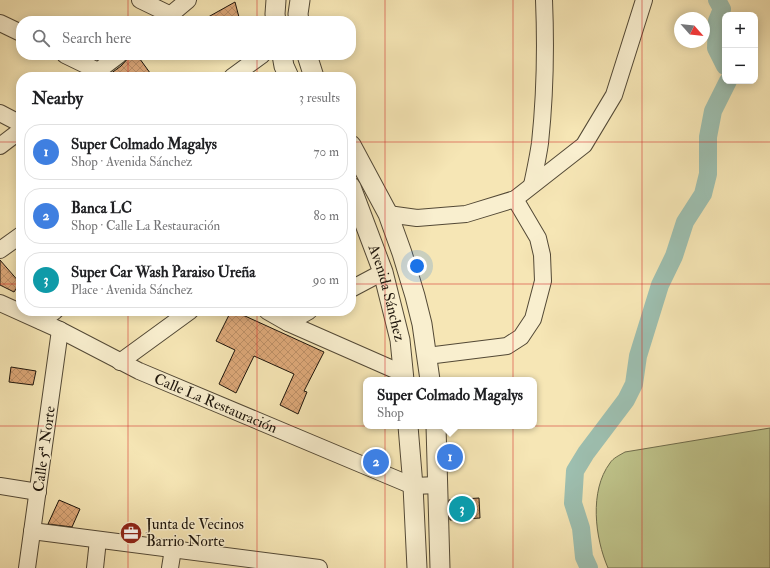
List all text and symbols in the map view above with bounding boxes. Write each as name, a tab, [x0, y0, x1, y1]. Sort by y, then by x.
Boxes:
north arrow	[674, 12, 710, 48]
map controls	[722, 12, 758, 84]
button: +	[722, 12, 758, 48]
search box	[16, 16, 356, 60]
icon: search	[30, 27, 52, 49]
text: Search here	[62, 29, 131, 48]
button: −	[722, 48, 758, 84]
text: Nearby	[32, 88, 83, 109]
text: 3 results	[299, 90, 340, 106]
text: Super Colmado Magalys	[71, 135, 217, 154]
text: 1	[44, 144, 48, 160]
text: 70 m	[314, 144, 339, 160]
text: Shop · Avenida Sánchez	[71, 154, 192, 170]
text: Banca LC	[71, 199, 132, 218]
text: 2	[43, 208, 49, 224]
text: 80 m	[313, 208, 339, 224]
text: Shop · Calle La Restauración	[71, 218, 220, 234]
street label: Avenida Sánchez	[363, 241, 409, 343]
your location	[407, 256, 427, 276]
text: Super Car Wash Paraiso Ureña	[71, 263, 255, 282]
text: 3	[44, 272, 49, 288]
text: 90 m	[313, 272, 339, 288]
text: Place · Avenida Sánchez	[71, 282, 192, 298]
street label: Calle La Restauración	[151, 369, 280, 438]
popup	[363, 377, 537, 429]
text: Super Colmado Magalys	[377, 386, 523, 405]
street label: Calle 5ª Norte	[29, 405, 60, 493]
text: Shop	[377, 405, 404, 421]
pin: 1	[437, 442, 463, 472]
pin: 2	[363, 447, 389, 477]
pin: 3	[449, 494, 475, 524]
place label: Junta de Vecinos Barrio Norte	[145, 515, 244, 551]
office icon: Junta de Vecinos Barrio Norte	[118, 520, 144, 546]

